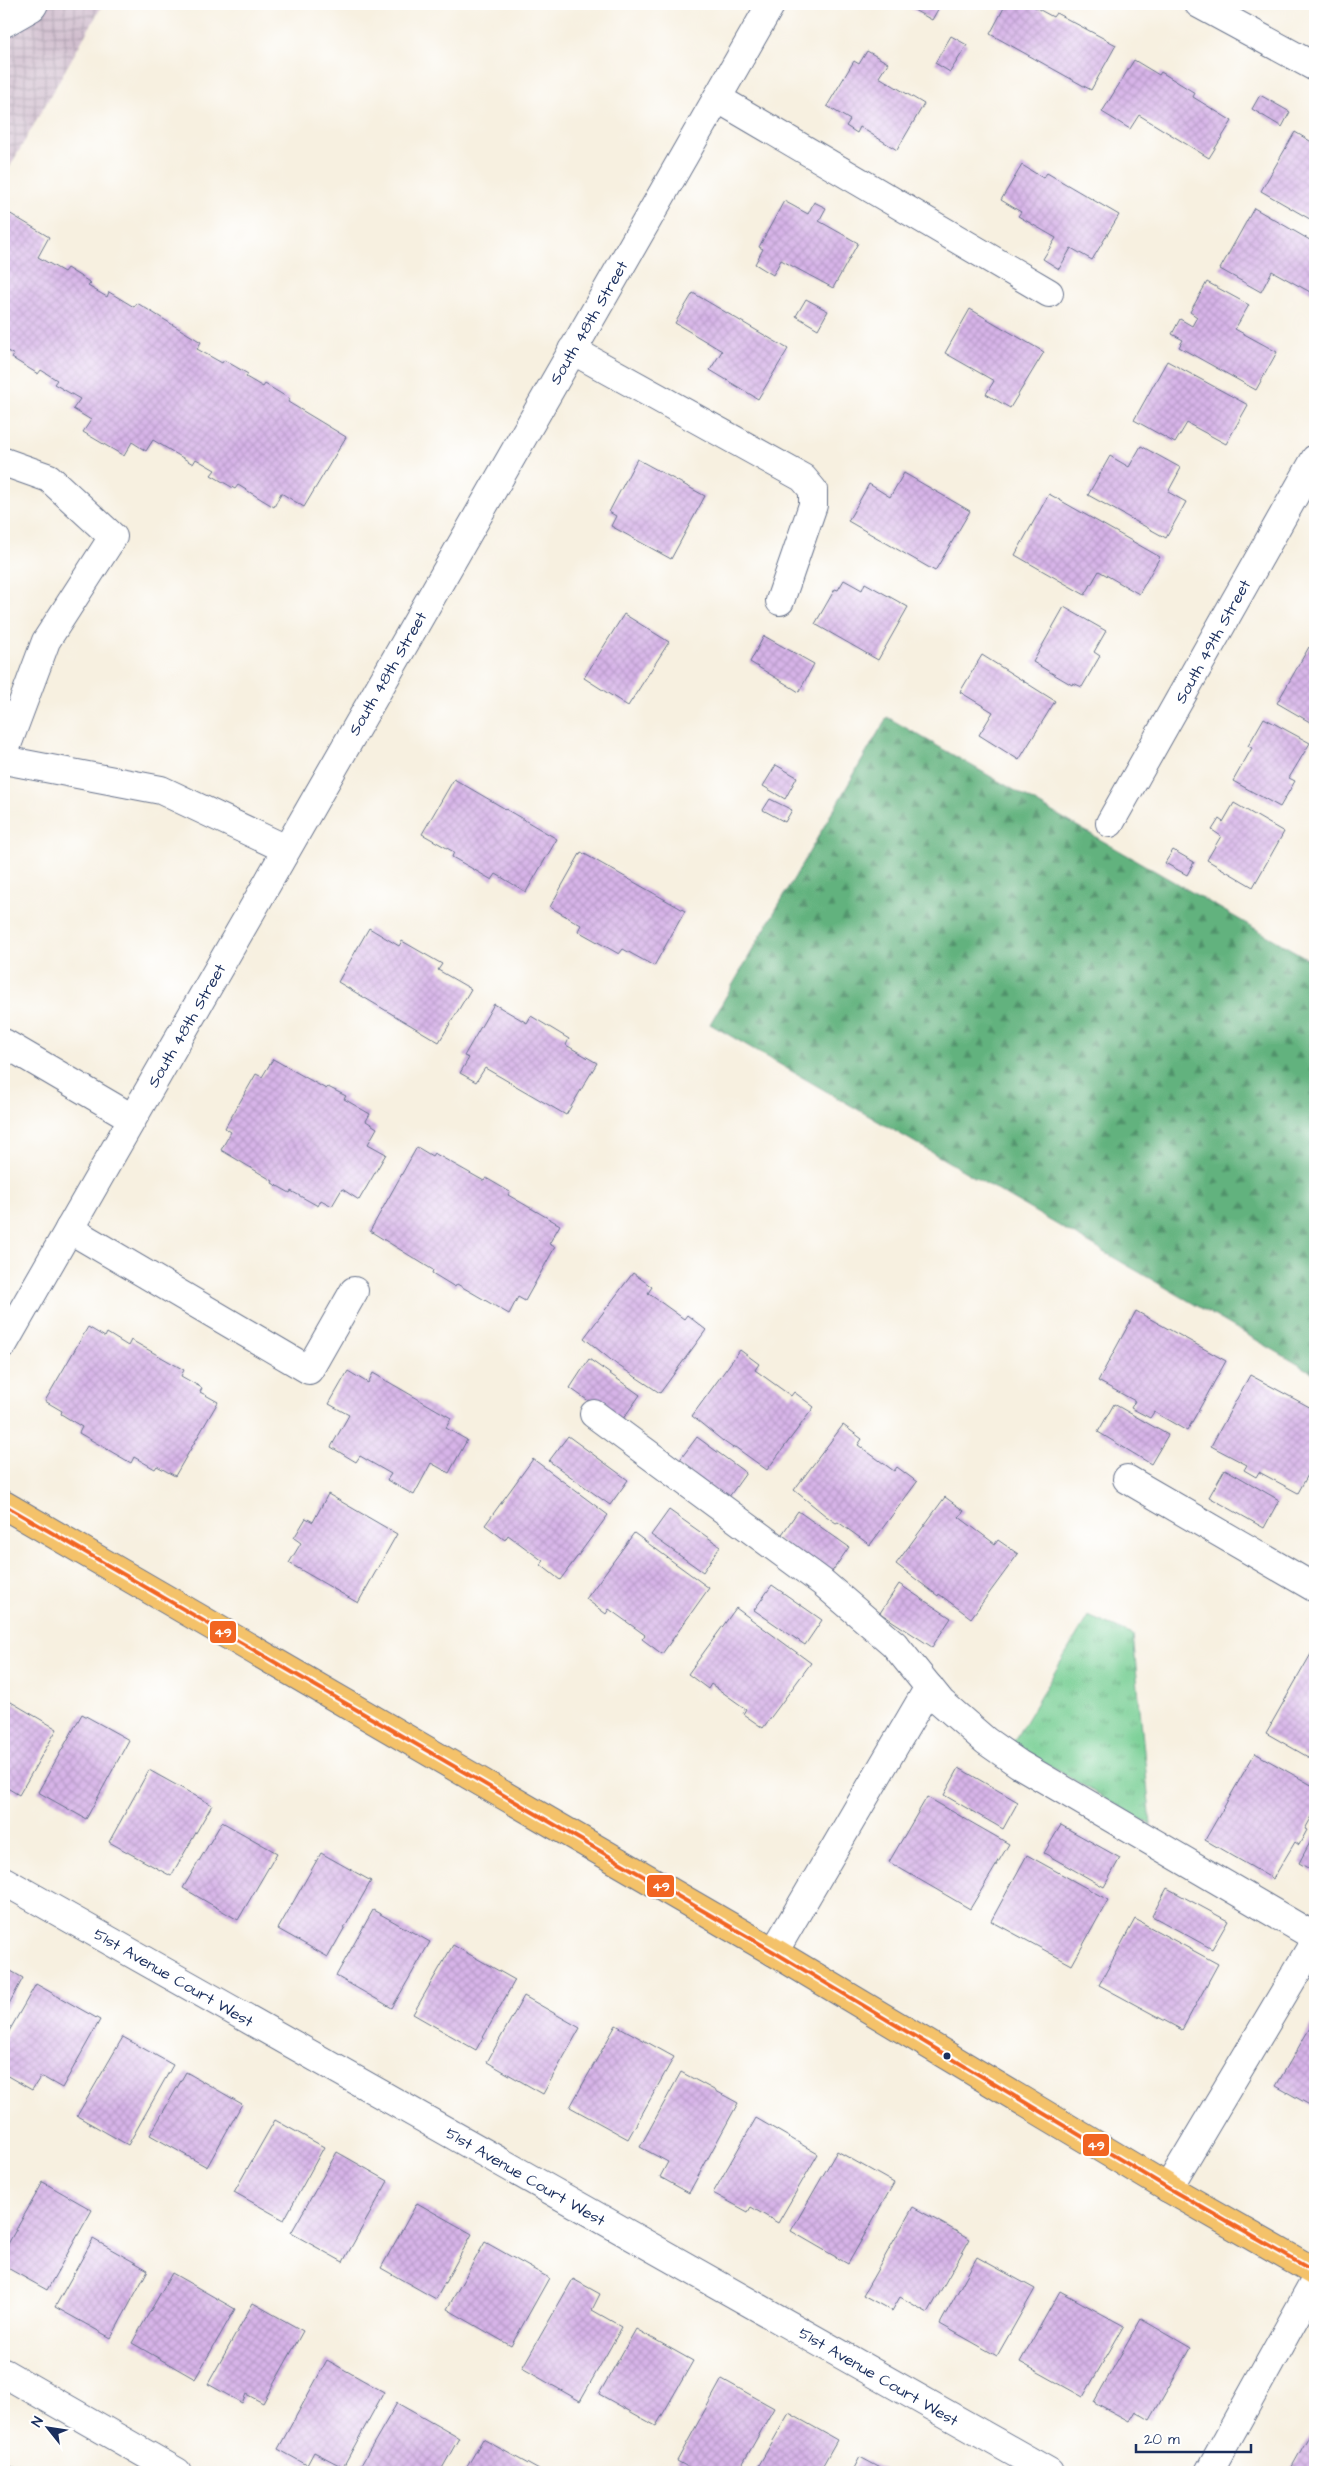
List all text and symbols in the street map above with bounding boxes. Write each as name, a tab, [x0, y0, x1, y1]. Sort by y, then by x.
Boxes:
street label: South 48th Street	[544, 256, 634, 388]
street label: South 49th Street	[1170, 575, 1256, 707]
street label: South 48th Street	[343, 607, 433, 739]
street label: South 48th Street	[142, 959, 232, 1091]
line badge: 49	[209, 1620, 237, 1644]
text: 49	[214, 1623, 232, 1643]
line badge: 49	[646, 1874, 675, 1898]
text: 49	[652, 1877, 670, 1897]
street label: 51st Avenue Court West	[90, 1923, 258, 2033]
unlabelled marker	[942, 2051, 952, 2061]
street label: 51st Avenue Court West	[442, 2122, 610, 2232]
line badge: 49	[1082, 2133, 1110, 2157]
text: 49	[1087, 2136, 1105, 2156]
street label: 51st Avenue Court West	[795, 2322, 963, 2432]
north arrow	[22, 2404, 72, 2454]
text: N	[27, 2413, 49, 2431]
scale bar	[1136, 2421, 1252, 2453]
text: 20 m	[1144, 2429, 1180, 2450]

